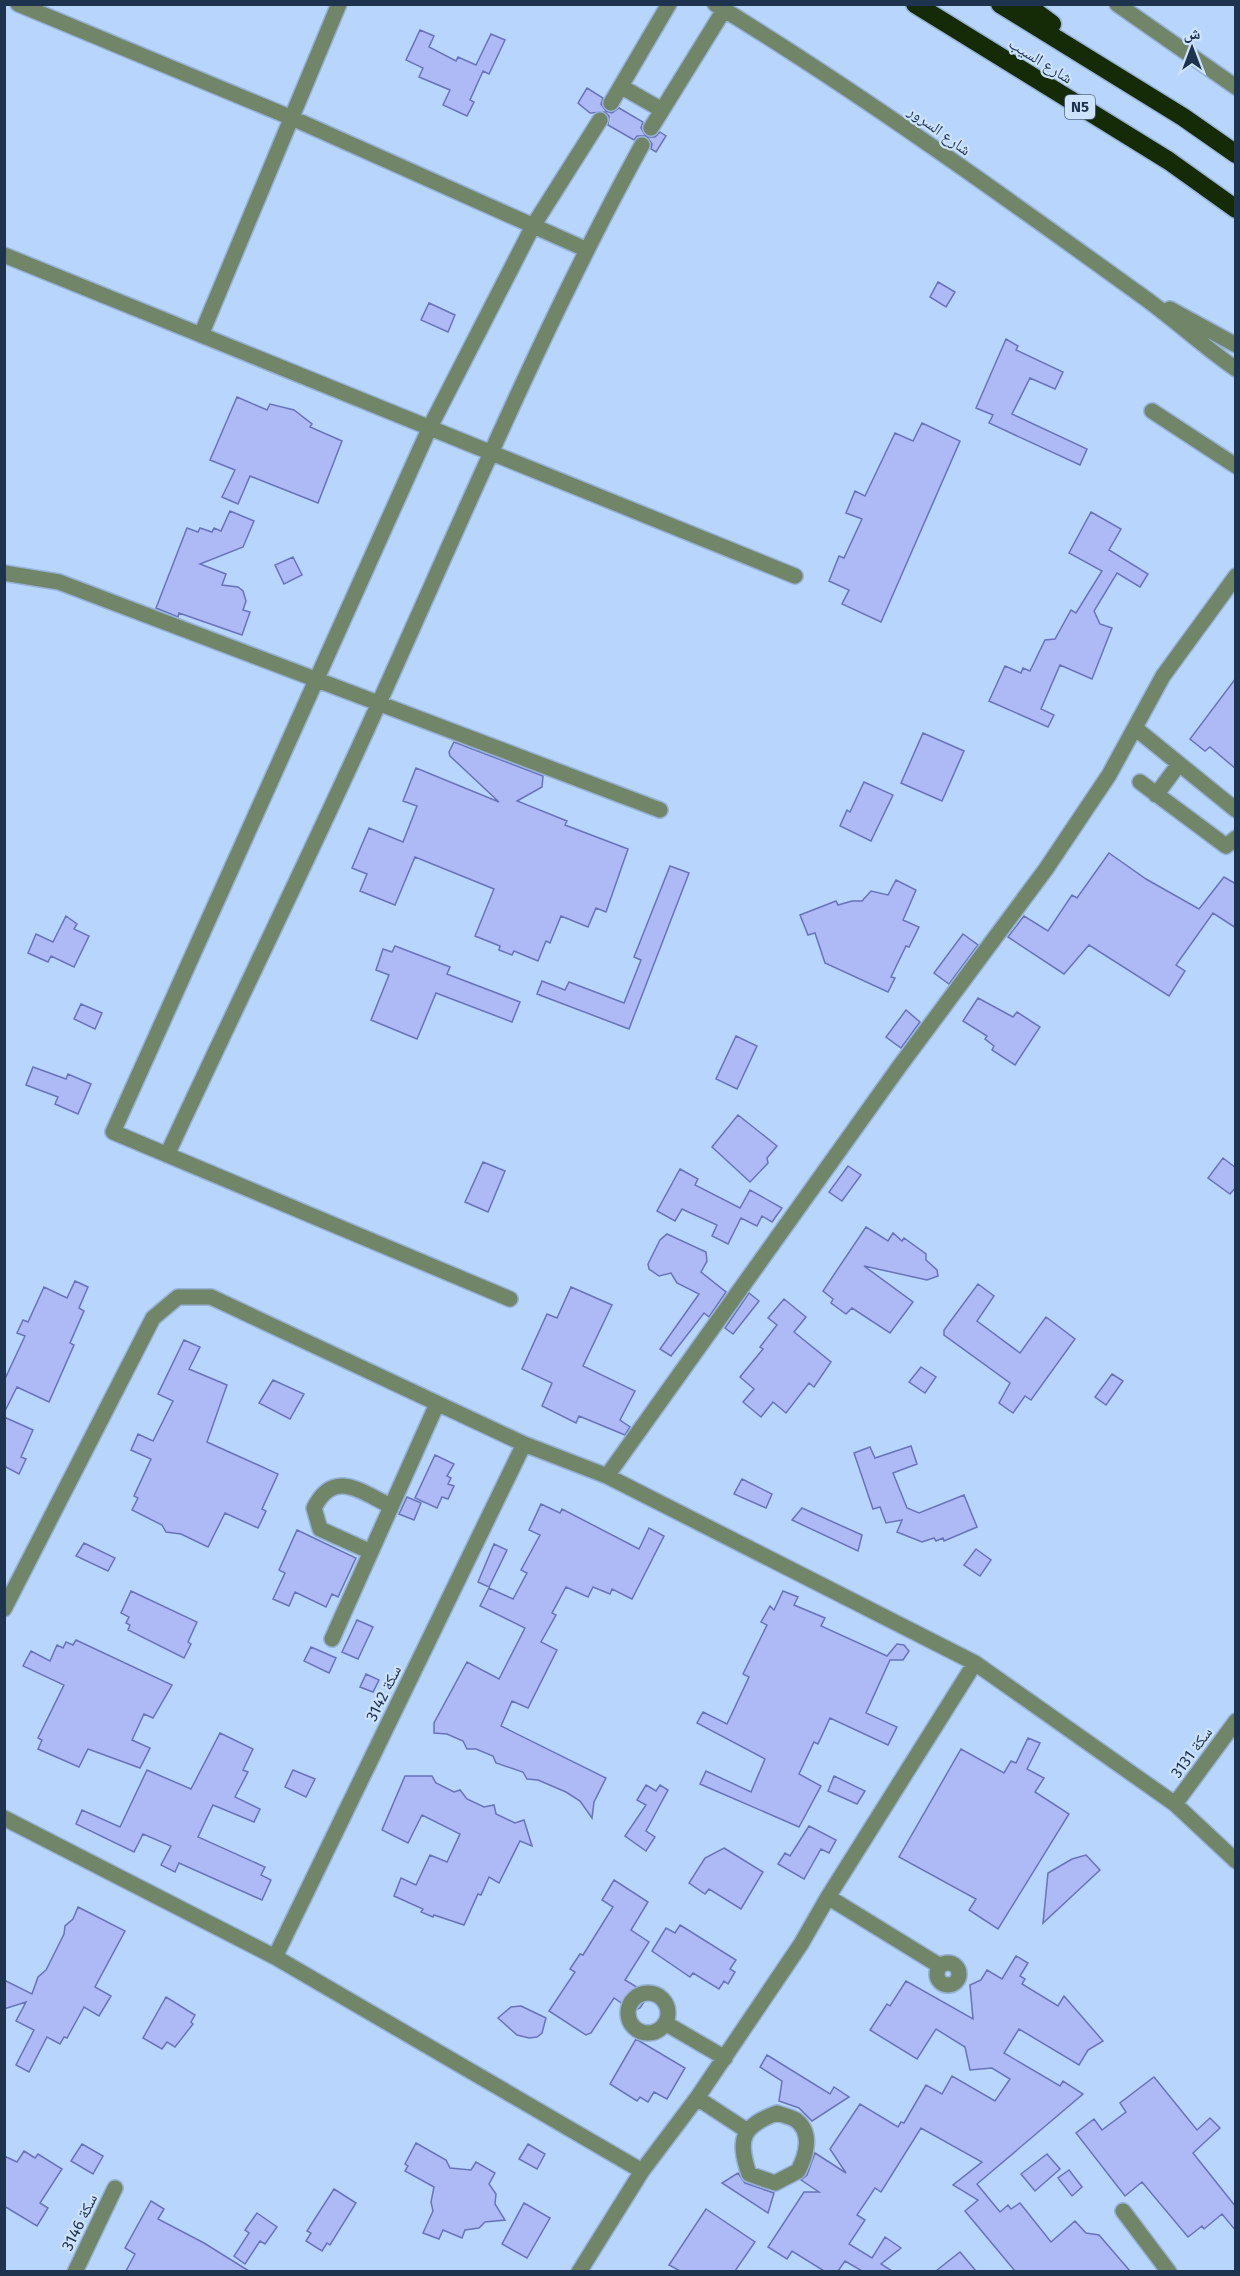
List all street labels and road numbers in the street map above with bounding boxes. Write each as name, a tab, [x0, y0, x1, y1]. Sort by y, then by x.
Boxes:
street label: شارع السيب	[1005, 33, 1076, 88]
road number: N5	[1065, 95, 1095, 119]
street label: شارع السرور	[903, 101, 975, 160]
street label: سكة 3142	[362, 1662, 405, 1724]
street label: سكة 3131	[1167, 1723, 1216, 1781]
street label: سكة 3146	[58, 2191, 101, 2254]

